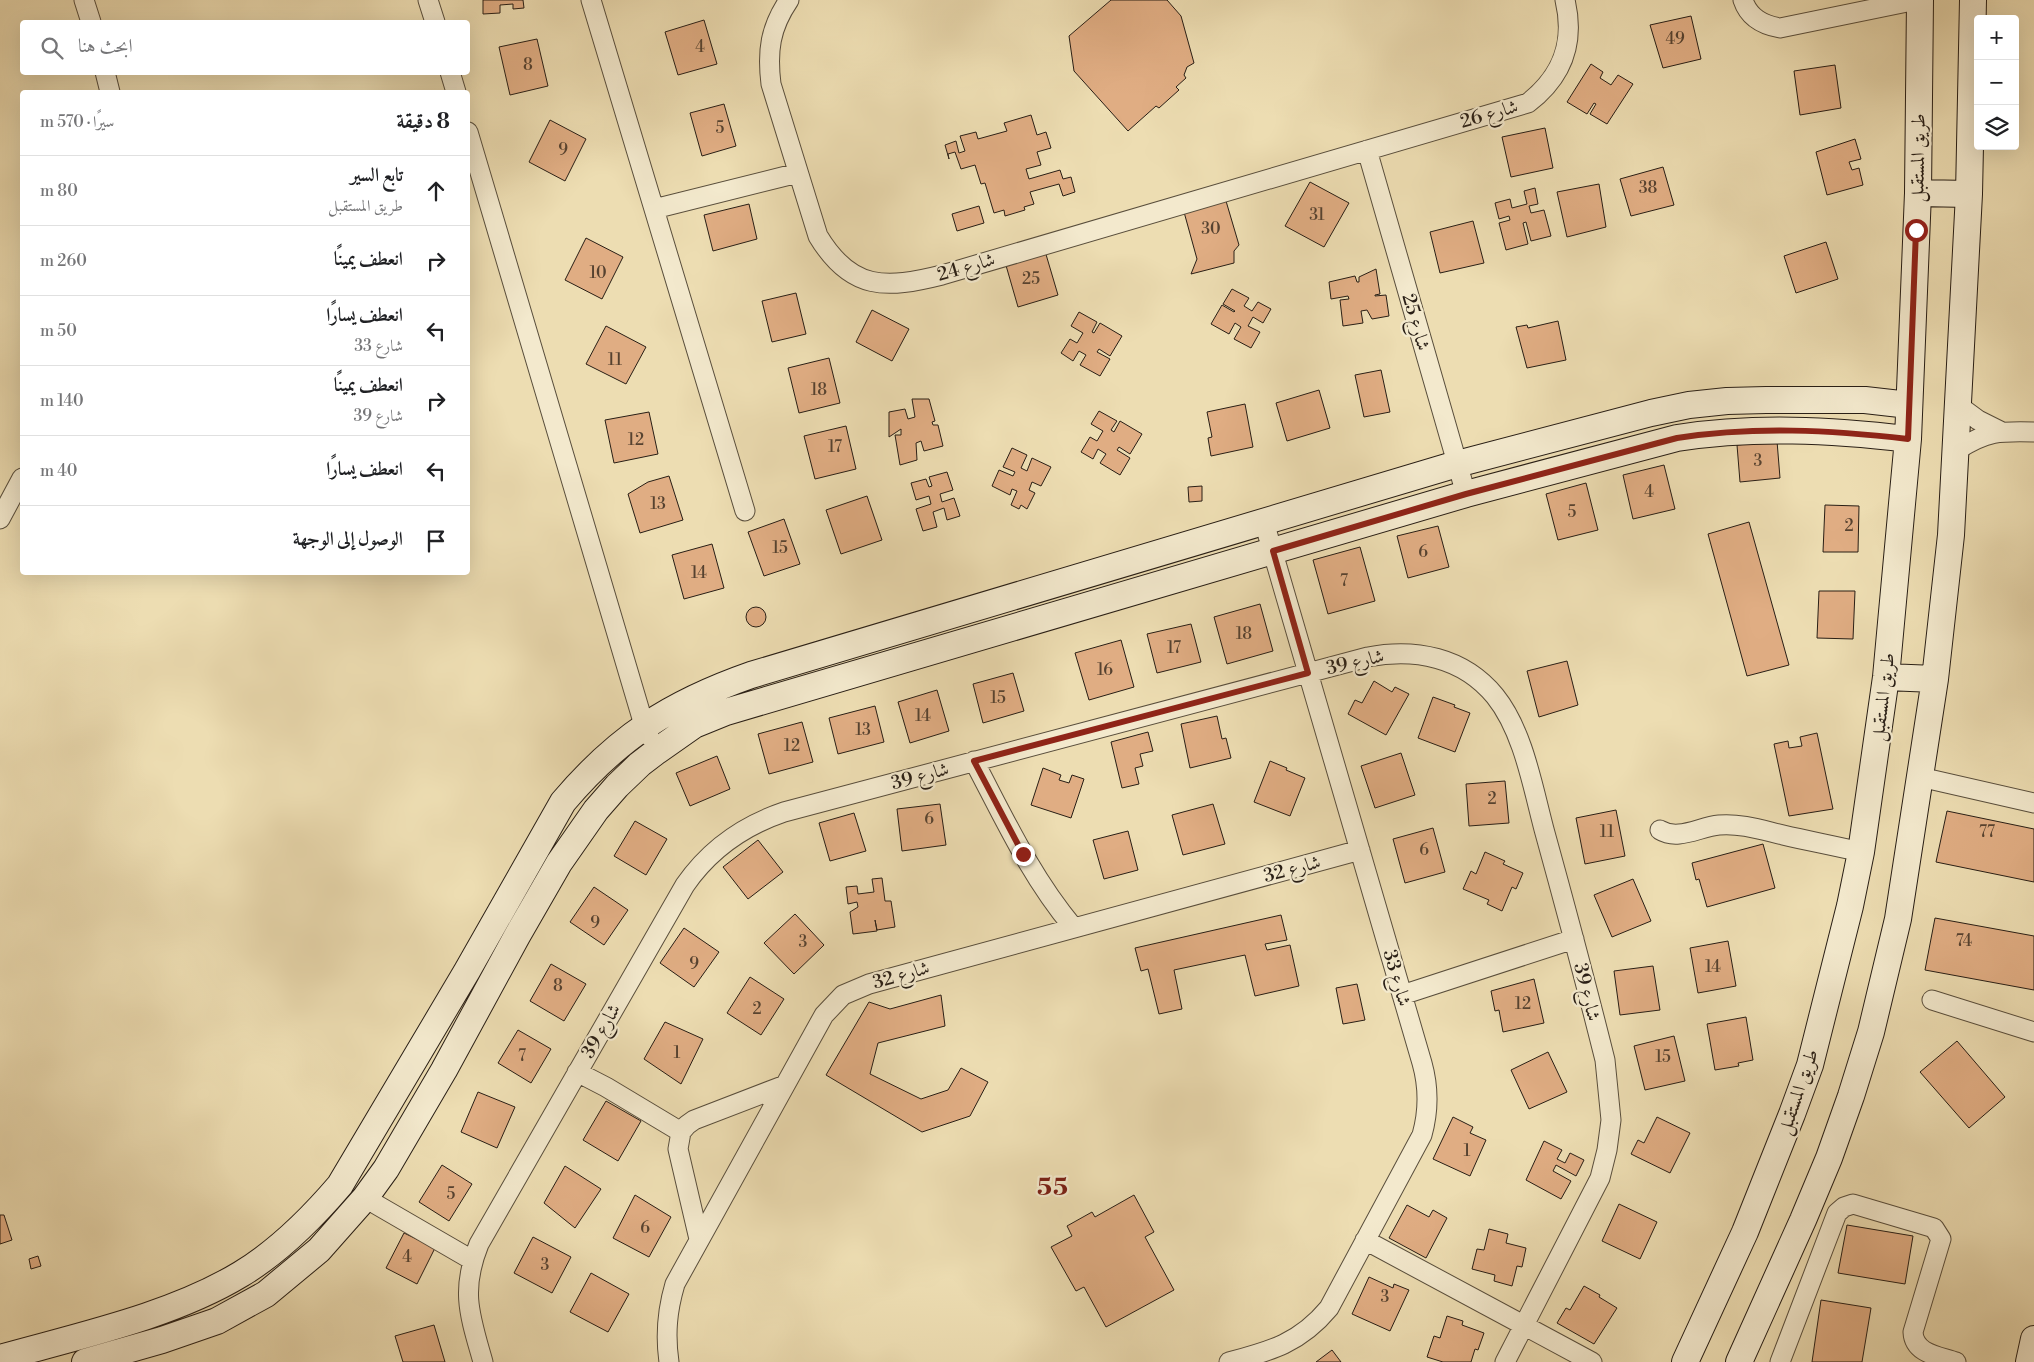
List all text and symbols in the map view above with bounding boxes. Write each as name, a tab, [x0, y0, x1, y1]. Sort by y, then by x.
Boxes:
map controls	[1974, 15, 2019, 150]
button: +	[1974, 15, 2019, 60]
search box	[20, 20, 470, 75]
house number: 49	[1665, 29, 1685, 49]
icon: search	[38, 34, 66, 62]
text: ابحث هنا	[78, 34, 133, 58]
house number: 4	[695, 37, 705, 57]
house number: 8	[523, 55, 533, 75]
button: −	[1974, 60, 2019, 105]
street label: شارع 26	[1457, 94, 1522, 137]
button: layers	[1974, 105, 2019, 150]
text: 8 دقيقة	[397, 109, 450, 135]
text: سيرًا · 570 m	[40, 112, 114, 132]
street label: طريق المستقبل	[1905, 113, 1932, 203]
house number: 5	[716, 118, 725, 138]
house number: 9	[558, 140, 568, 160]
text: تابع السير	[350, 163, 403, 187]
icon: ahead	[422, 177, 450, 205]
house number: 38	[1639, 178, 1658, 198]
text: 80 m	[40, 181, 78, 201]
text: طريق المستقبل	[328, 196, 403, 216]
house number: 31	[1309, 205, 1325, 225]
house number: 30	[1201, 219, 1221, 239]
route start	[1905, 219, 1928, 242]
text: انعطف يمينًا	[334, 247, 403, 271]
icon: right	[422, 247, 450, 275]
street label: شارع 24	[934, 247, 999, 290]
text: 260 m	[40, 251, 87, 271]
house number: 10	[590, 263, 607, 283]
house number: 25	[1022, 269, 1040, 289]
street label: شارع 25	[1394, 291, 1436, 354]
text: انعطف يسارًا	[326, 303, 403, 327]
icon: left	[422, 317, 450, 345]
text: 50 m	[40, 321, 77, 341]
text: شارع 33	[354, 336, 403, 356]
house number: 11	[608, 350, 622, 370]
text: انعطف يمينًا	[334, 373, 403, 397]
house number: 18	[811, 380, 827, 400]
icon: right	[422, 387, 450, 415]
text: 140 m	[40, 391, 84, 411]
text: شارع 39	[353, 406, 403, 426]
house number: 12	[628, 430, 644, 450]
house number: 17	[828, 437, 842, 457]
house number: 3	[1754, 451, 1763, 471]
text: انعطف يسارًا	[326, 457, 403, 481]
icon: left	[422, 457, 450, 485]
text: 40 m	[40, 461, 77, 481]
house number: 4	[1644, 482, 1654, 502]
house number: 13	[650, 494, 666, 514]
house number: 5	[1568, 502, 1577, 522]
house number: 2	[1844, 516, 1854, 536]
text: الوصول إلى الوجهة	[293, 527, 403, 551]
icon: arrive	[422, 527, 450, 555]
house number: 15	[772, 538, 788, 558]
house number: 6	[1418, 542, 1428, 562]
house number: 14	[691, 563, 707, 583]
house number: 7	[1340, 571, 1348, 591]
house number: 18	[1236, 624, 1252, 644]
house number: 17	[1167, 638, 1181, 658]
street label: شارع 39	[1324, 644, 1387, 683]
street label: طريق المستقبل	[1866, 651, 1901, 743]
house number: 16	[1097, 660, 1113, 680]
house number: 15	[990, 688, 1006, 708]
house number: 14	[915, 706, 931, 726]
house number: 13	[855, 720, 871, 740]
house number: 12	[784, 736, 800, 756]
street label: شارع 39	[888, 757, 952, 798]
house number: 2	[1487, 789, 1497, 809]
house number: 6	[924, 809, 934, 829]
house number: 11	[1600, 822, 1614, 842]
house number: 77	[1979, 822, 1995, 842]
house number: 6	[1419, 840, 1429, 860]
route end	[1012, 843, 1035, 866]
street label: شارع 32	[1261, 850, 1324, 891]
house number: 9	[590, 913, 600, 933]
house number: 74	[1956, 931, 1973, 951]
house number: 3	[799, 932, 808, 952]
street label: شارع 33	[1375, 947, 1417, 1010]
house number: 9	[689, 954, 699, 974]
street label: شارع 32	[870, 955, 933, 997]
house number: 14	[1705, 957, 1721, 977]
street label: شارع 39	[1565, 961, 1606, 1024]
house number: 8	[553, 976, 563, 996]
house number: 12	[1515, 994, 1531, 1014]
street label: شارع 39	[576, 999, 629, 1064]
house number: 2	[752, 999, 762, 1019]
house number: 1	[674, 1043, 681, 1063]
house number: 7	[518, 1046, 526, 1066]
street label: طريق المستقبل	[1772, 1046, 1825, 1138]
house number: 15	[1655, 1047, 1671, 1067]
house number: 1	[1464, 1141, 1471, 1161]
district label: 55	[1037, 1173, 1069, 1203]
house number: 5	[447, 1184, 456, 1204]
house number: 6	[640, 1218, 650, 1238]
house number: 4	[402, 1247, 412, 1267]
house number: 3	[541, 1255, 550, 1275]
house number: 3	[1381, 1287, 1390, 1307]

